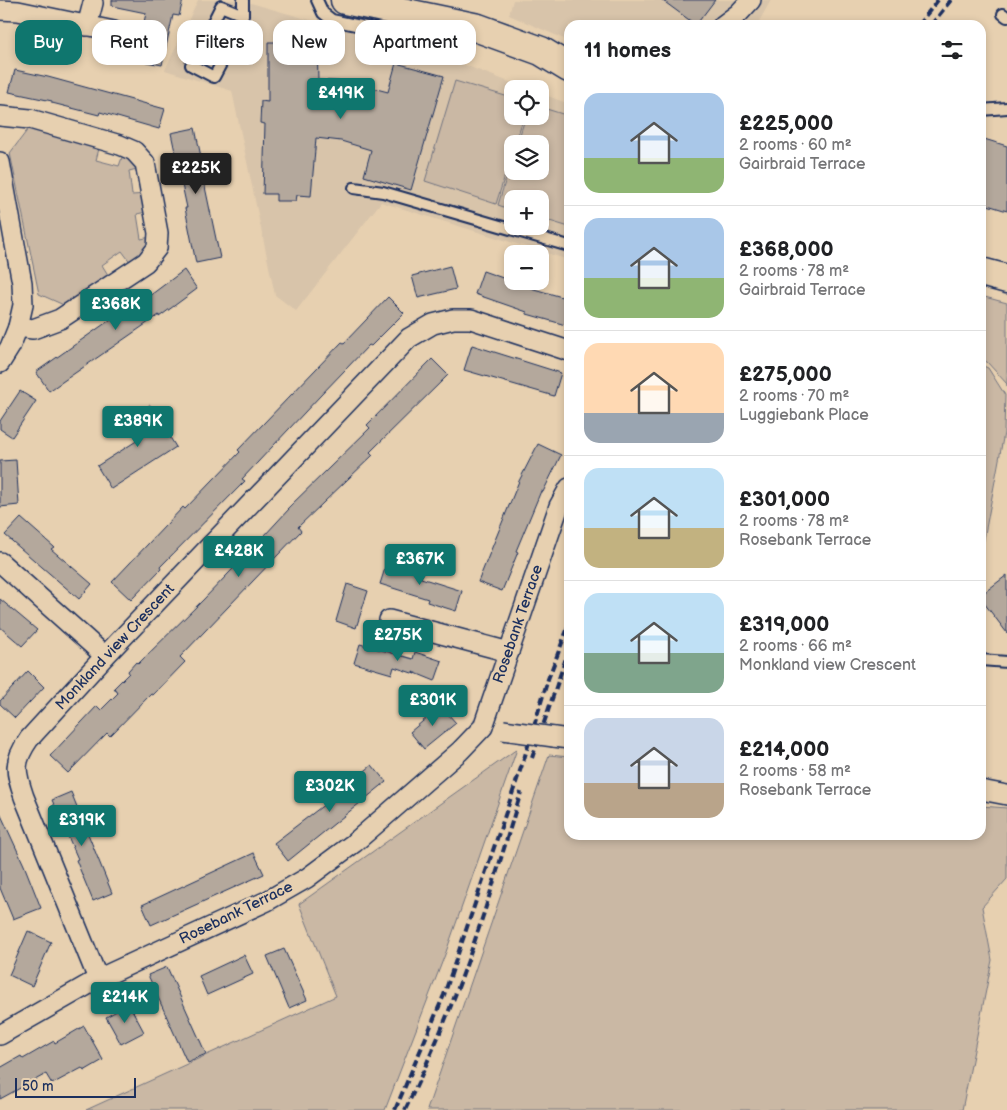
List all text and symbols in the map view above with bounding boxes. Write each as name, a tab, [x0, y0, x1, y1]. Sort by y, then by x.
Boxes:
chip: Buy	[15, 20, 82, 65]
chip: Rent	[92, 20, 167, 65]
chip: Filters	[177, 20, 263, 65]
chip: New	[273, 20, 345, 65]
chip: Apartment	[355, 20, 476, 65]
icon: filters	[938, 36, 966, 64]
text: 11 homes	[584, 38, 671, 63]
pin: £419K	[306, 78, 376, 120]
map controls	[504, 80, 549, 290]
button: locate	[504, 80, 549, 125]
text: £419K	[318, 84, 364, 103]
text: £225,000	[739, 111, 833, 136]
icon: home	[624, 113, 684, 173]
button: layers	[504, 135, 549, 180]
text: 2 rooms · 60 m²	[739, 136, 852, 155]
pin: £225K	[161, 152, 231, 195]
text: Gairbraid Terrace	[739, 155, 866, 174]
text: £225K	[171, 159, 221, 178]
button: +	[504, 190, 549, 235]
text: £368,000	[739, 237, 834, 262]
icon: home	[624, 238, 684, 298]
button: −	[504, 245, 549, 290]
text: 2 rooms · 78 m²	[739, 262, 849, 281]
text: Gairbraid Terrace	[739, 281, 866, 300]
pin: £368K	[81, 288, 151, 331]
text: £368K	[91, 295, 141, 314]
text: £275,000	[739, 362, 832, 387]
icon: home	[624, 363, 684, 423]
text: 2 rooms · 70 m²	[739, 387, 849, 406]
pin: £389K	[103, 406, 173, 448]
text: Luggiebank Place	[739, 406, 869, 425]
text: £389K	[113, 412, 163, 431]
text: £301,000	[739, 487, 830, 512]
icon: home	[624, 488, 684, 548]
text: 2 rooms · 78 m²	[739, 512, 849, 531]
text: Rosebank Terrace	[739, 531, 871, 550]
pin: £428K	[204, 536, 274, 578]
text: £428K	[214, 542, 264, 561]
pin: £367K	[385, 544, 455, 586]
text: £367K	[396, 550, 444, 569]
street label: Rosebank Terrace	[489, 562, 547, 686]
street label: Monkland view Crescent	[51, 580, 179, 714]
text: £319,000	[739, 612, 829, 637]
icon: home	[624, 613, 684, 673]
pin: £275K	[363, 620, 433, 662]
text: £275K	[374, 626, 422, 645]
text: 2 rooms · 66 m²	[739, 637, 852, 656]
text: Monkland view Crescent	[739, 656, 916, 675]
pin: £301K	[398, 684, 468, 727]
text: £301K	[410, 691, 456, 710]
text: £214,000	[739, 737, 829, 762]
icon: home	[624, 738, 684, 798]
text: 2 rooms · 58 m²	[739, 762, 851, 781]
pin: £302K	[295, 770, 365, 813]
text: £302K	[305, 777, 355, 796]
text: Rosebank Terrace	[739, 781, 871, 800]
pin: £319K	[47, 804, 117, 847]
text: £319K	[59, 811, 105, 830]
street label: Rosebank Terrace	[176, 877, 296, 949]
pin: £214K	[90, 982, 160, 1024]
text: £214K	[102, 988, 148, 1007]
scale bar	[15, 1075, 136, 1098]
text: 50 m	[22, 1078, 54, 1095]

